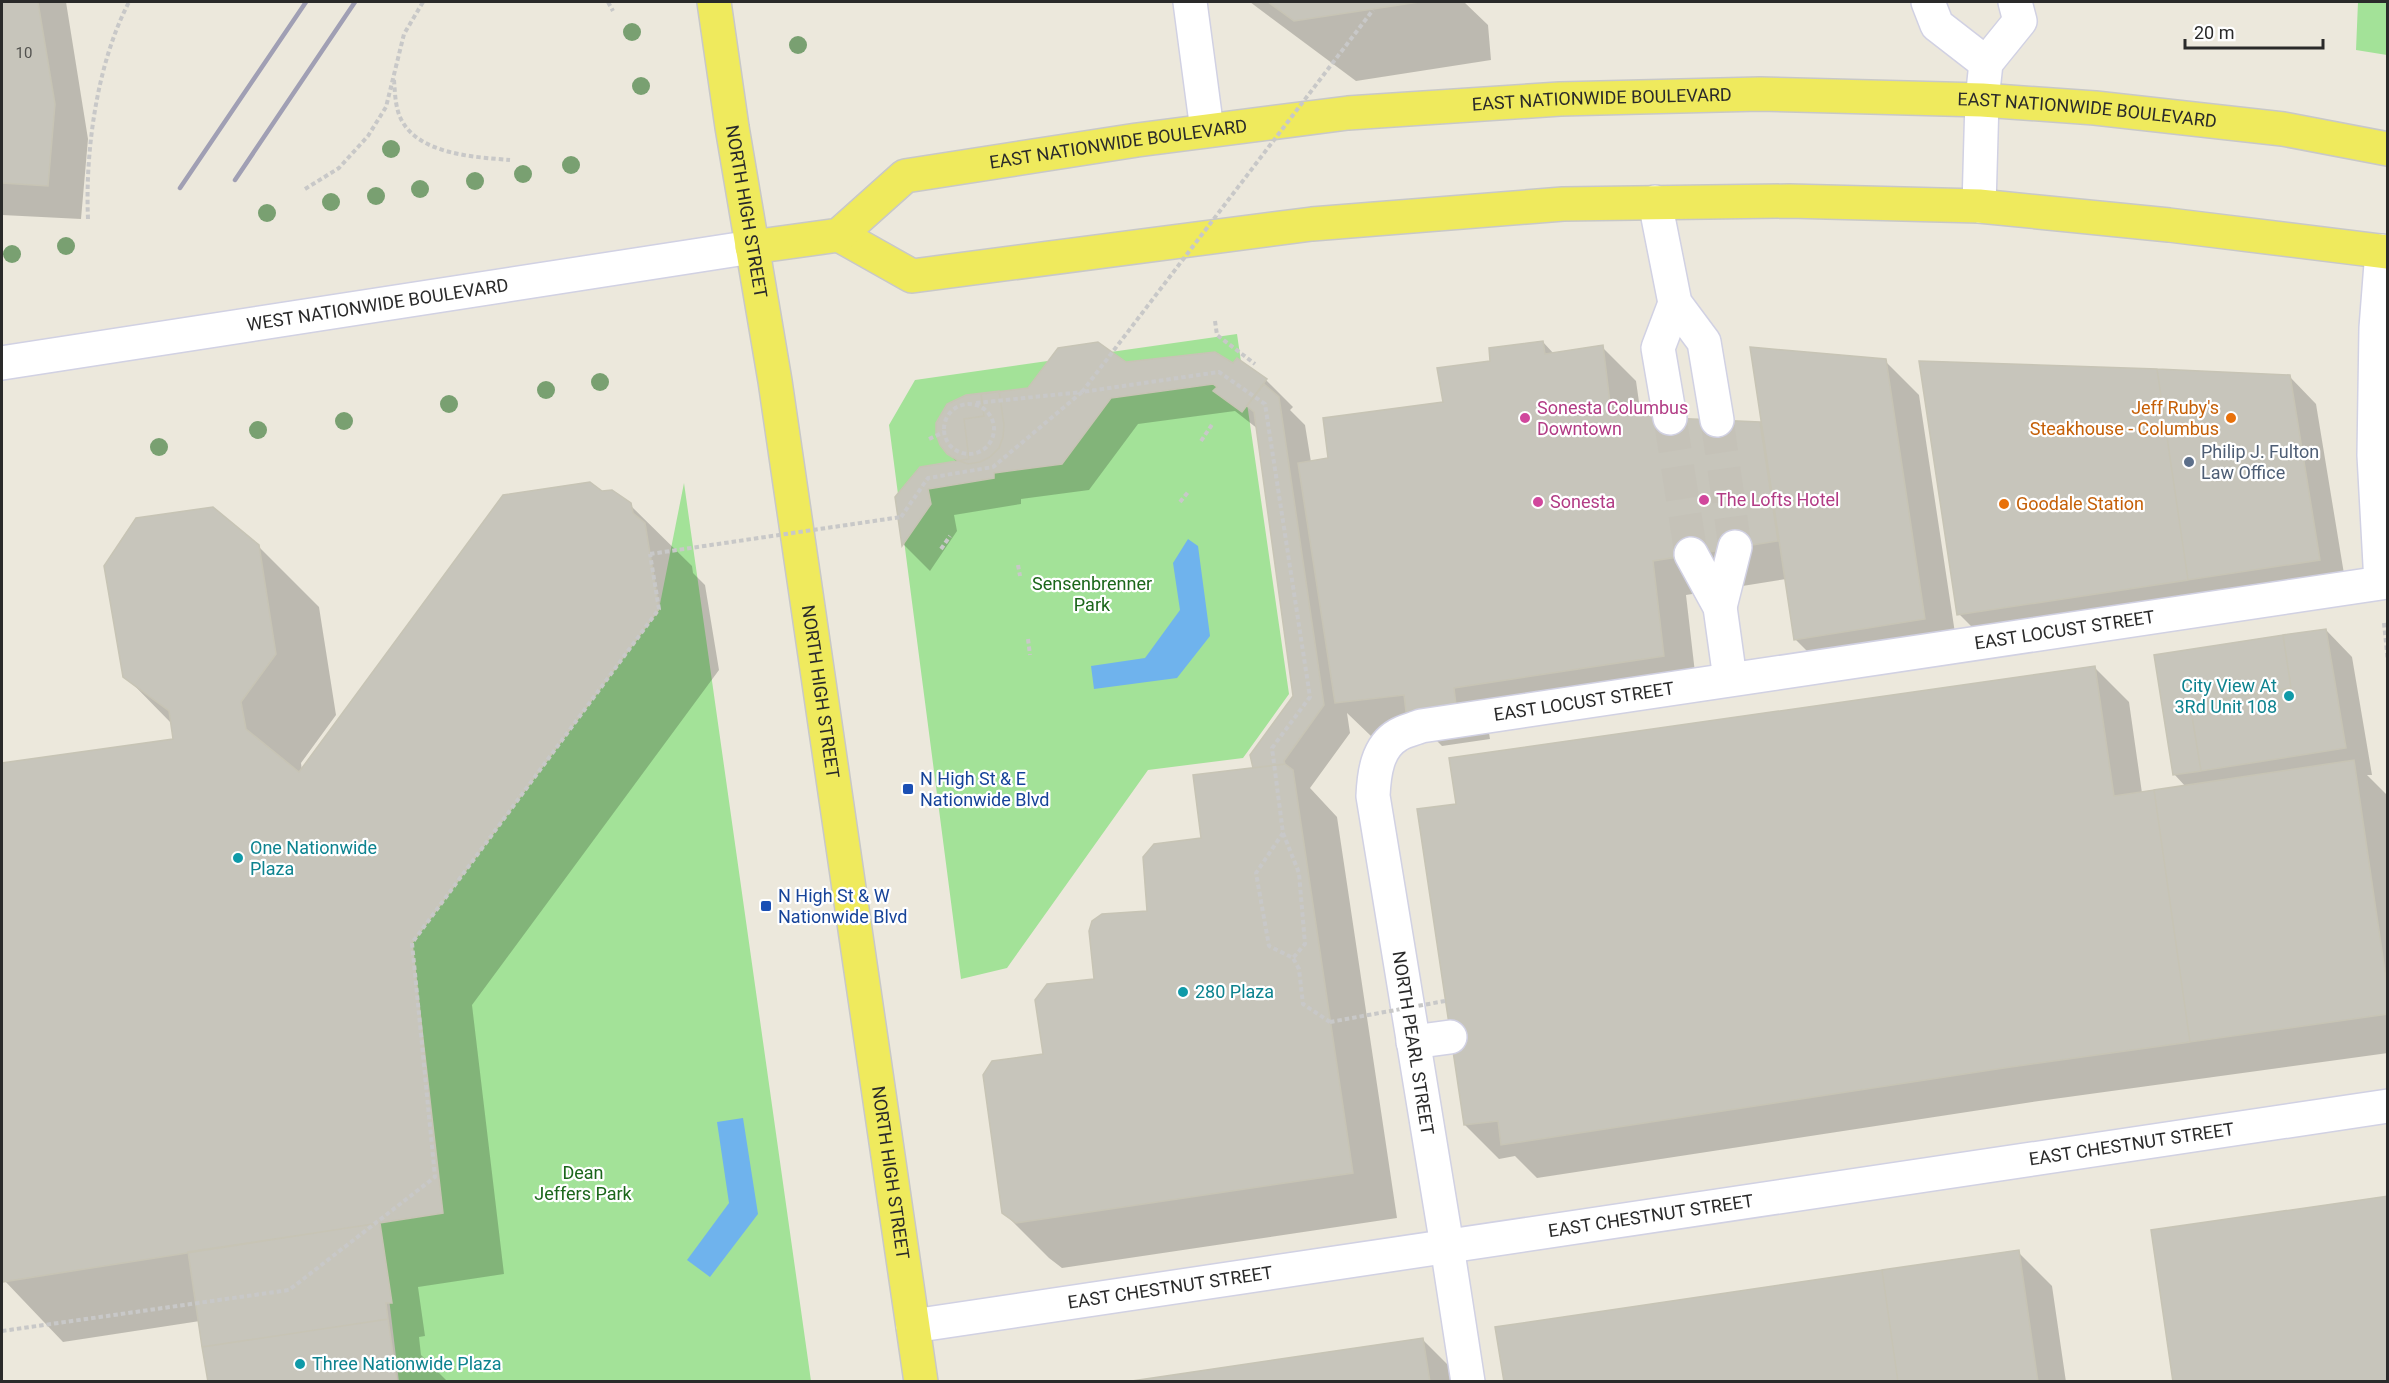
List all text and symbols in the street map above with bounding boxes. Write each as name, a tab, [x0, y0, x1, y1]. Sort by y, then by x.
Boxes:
scale bar	[2185, 12, 2323, 50]
text: 20 m	[2194, 22, 2234, 43]
house number: 10	[16, 44, 32, 62]
street label: EAST NATIONWIDE BOULEVARD	[1471, 84, 1732, 115]
street label: EAST NATIONWIDE BOULEVARD	[1957, 88, 2218, 132]
street label: EAST NATIONWIDE BOULEVARD	[988, 115, 1248, 173]
street label: NORTH HIGH STREET	[722, 123, 772, 300]
street label: WEST NATIONWIDE BOULEVARD	[245, 274, 510, 335]
place label: Sonesta Columbus Downtown	[1537, 397, 1688, 439]
place label: Jeff Ruby's Steakhouse - Columbus	[2030, 397, 2219, 439]
marker: Sonesta Columbus Downtown	[1518, 411, 1532, 425]
marker: Jeff Ruby's Steakhouse - Columbus	[2224, 411, 2238, 425]
place label: Philip J. Fulton Law Office	[2201, 441, 2319, 483]
marker: Philip J. Fulton Law Office	[2182, 455, 2196, 469]
place label: The Lofts Hotel	[1716, 489, 1839, 510]
place label: Sonesta	[1550, 491, 1615, 512]
marker: The Lofts Hotel	[1697, 493, 1711, 507]
place label: Goodale Station	[2016, 493, 2144, 514]
marker: Sonesta	[1531, 495, 1545, 509]
marker: Goodale Station	[1997, 497, 2011, 511]
park label: Sensenbrenner Park	[1032, 573, 1152, 615]
street label: NORTH HIGH STREET	[798, 604, 844, 780]
street label: EAST LOCUST STREET	[1973, 606, 2156, 653]
place label: City View At 3Rd Unit 108	[2174, 675, 2277, 717]
street label: EAST LOCUST STREET	[1492, 677, 1676, 725]
marker: City View At 3Rd Unit 108	[2282, 689, 2296, 703]
place label: N High St & E Nationwide Blvd	[920, 768, 1050, 810]
marker: N High St & E Nationwide Blvd	[901, 782, 915, 796]
place label: One Nationwide Plaza	[250, 837, 377, 879]
marker: One Nationwide Plaza	[231, 851, 245, 865]
place label: N High St & W Nationwide Blvd	[778, 885, 908, 927]
marker: N High St & W Nationwide Blvd	[759, 899, 773, 913]
street label: NORTH PEARL STREET	[1389, 949, 1438, 1137]
place label: 280 Plaza	[1195, 981, 1274, 1002]
marker: 280 Plaza	[1176, 985, 1190, 999]
street label: NORTH HIGH STREET	[868, 1085, 914, 1261]
street label: EAST CHESTNUT STREET	[2027, 1118, 2236, 1169]
park label: Dean Jeffers Park	[534, 1162, 633, 1204]
street label: EAST CHESTNUT STREET	[1547, 1190, 1755, 1241]
street label: EAST CHESTNUT STREET	[1066, 1261, 1274, 1313]
place label: Three Nationwide Plaza	[312, 1353, 502, 1374]
marker: Three Nationwide Plaza	[293, 1357, 307, 1371]

